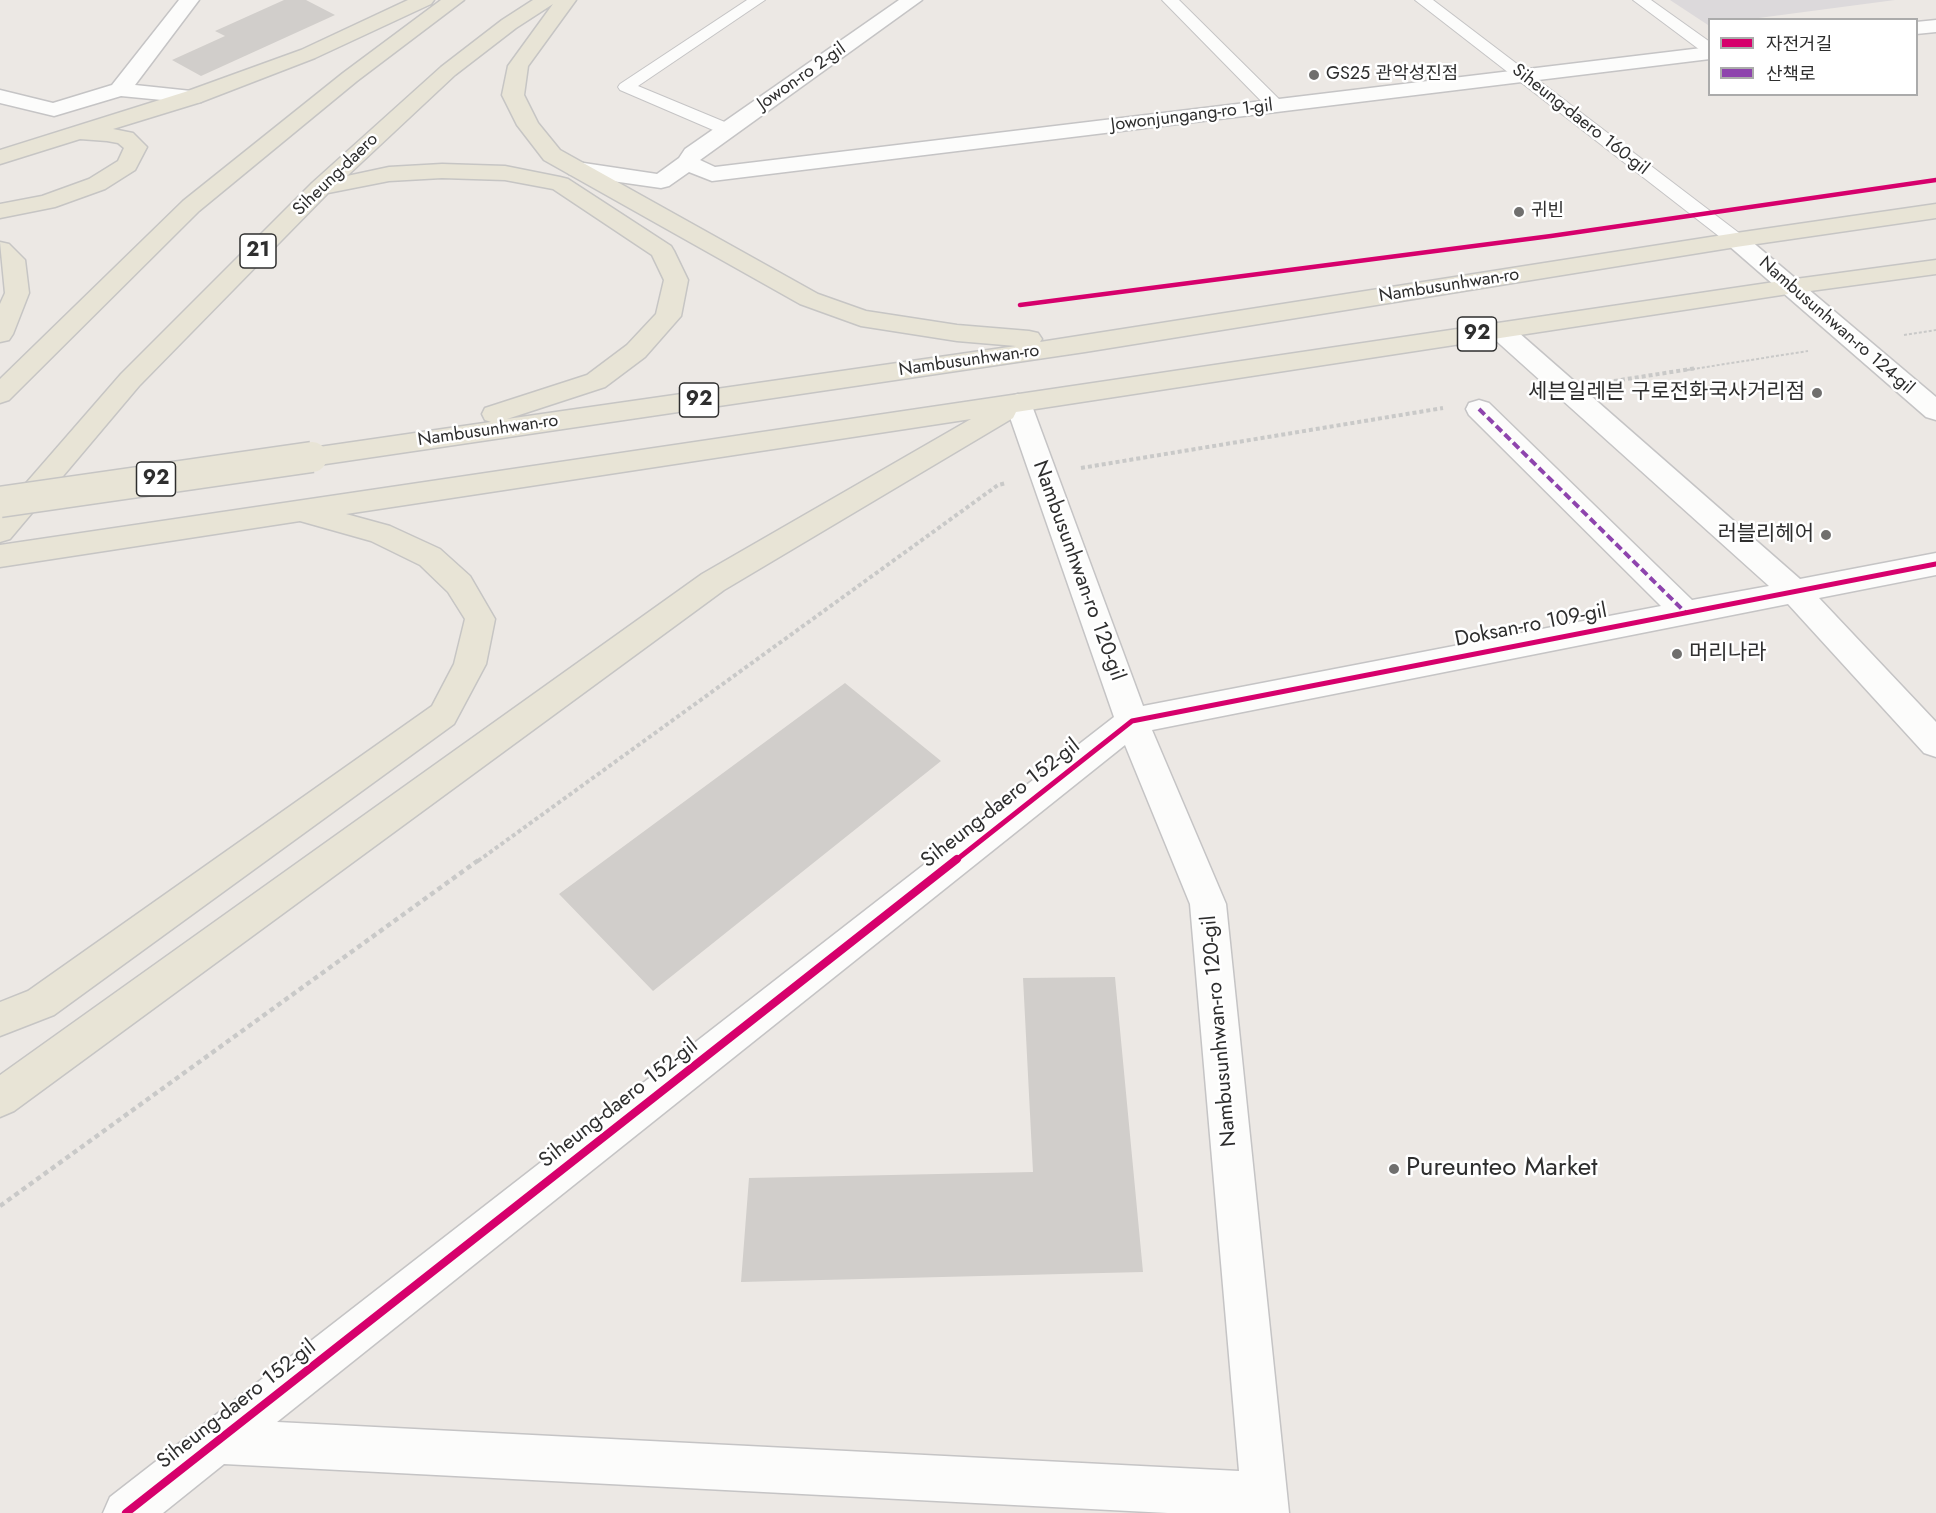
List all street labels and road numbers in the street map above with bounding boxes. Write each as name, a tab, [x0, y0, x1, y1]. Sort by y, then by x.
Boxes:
street label: Jowon-ro 2-gil	[754, 39, 850, 115]
street label: Siheung-daero 160-gil	[1507, 60, 1653, 180]
street label: Jowonjungang-ro 1-gil	[1110, 95, 1274, 137]
street label: Siheung-daero	[289, 129, 383, 221]
road number: 21	[240, 234, 276, 268]
street label: Nambusunhwan-ro 124-gil	[1754, 253, 1918, 399]
street label: Nambusunhwan-ro	[1377, 264, 1521, 308]
road number: 92	[1458, 317, 1496, 351]
street label: Nambusunhwan-ro	[897, 340, 1041, 382]
road number: 92	[680, 383, 718, 417]
street label: Nambusunhwan-ro	[416, 410, 560, 452]
street label: Nambusunhwan-ro 120-gil	[1026, 458, 1130, 684]
road number: 92	[136, 462, 176, 496]
street label: Doksan-ro 109-gil	[1453, 599, 1609, 653]
street label: Siheung-daero 152-gil	[917, 734, 1085, 874]
street label: Nambusunhwan-ro 120-gil	[1197, 914, 1243, 1148]
street label: Siheung-daero 152-gil	[535, 1034, 703, 1174]
street label: Siheung-daero 152-gil	[153, 1335, 321, 1475]

